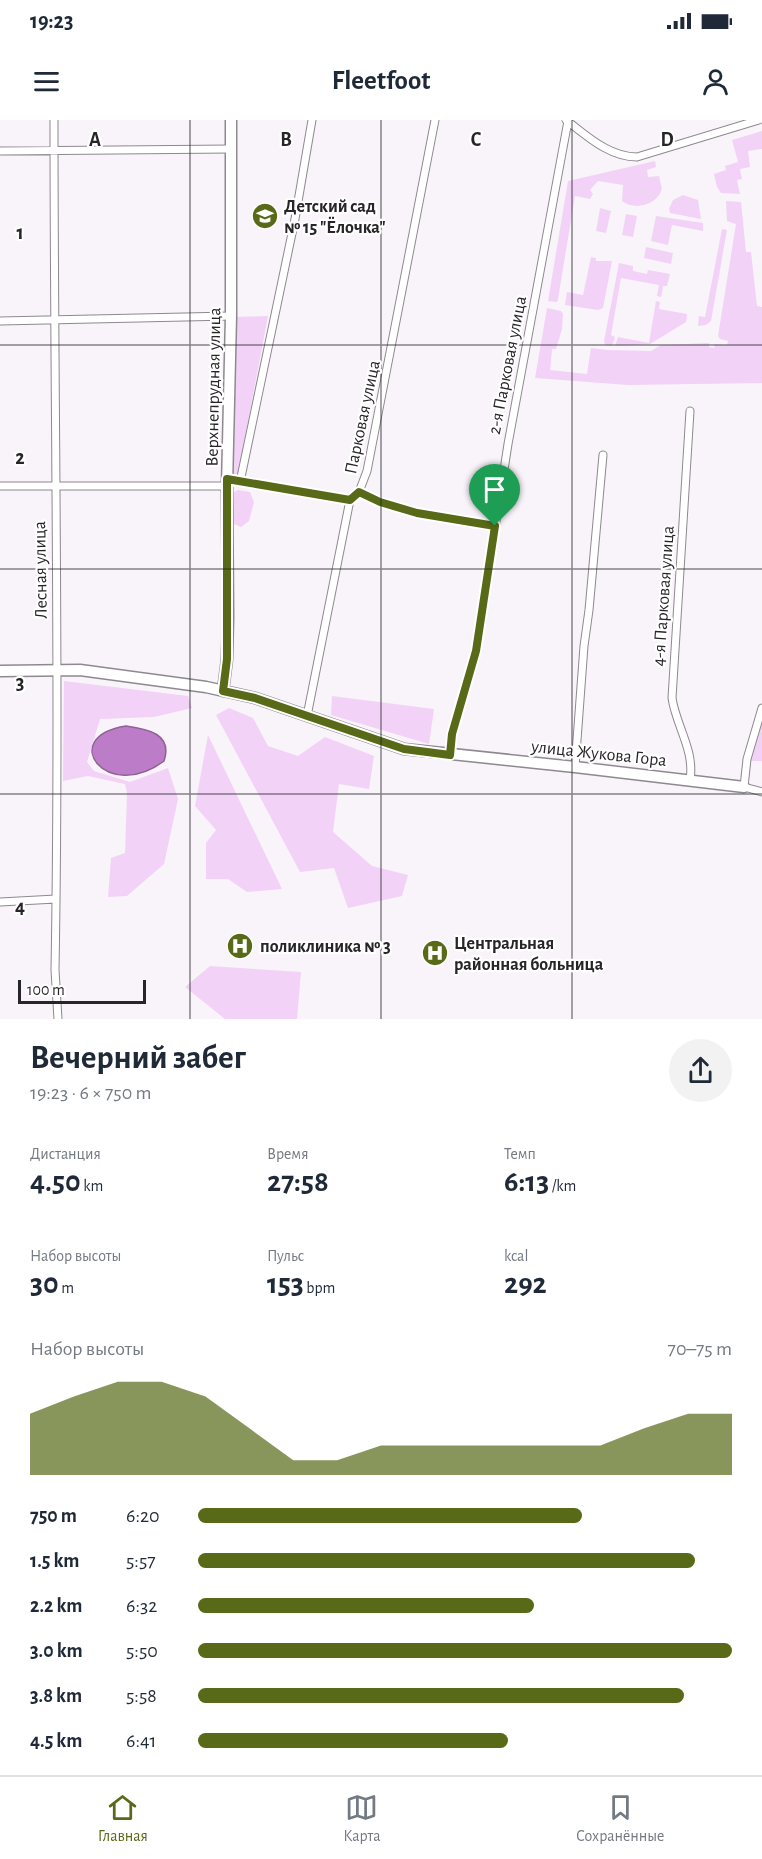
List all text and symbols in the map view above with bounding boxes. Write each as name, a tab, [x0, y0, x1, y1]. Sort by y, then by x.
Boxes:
text: 19:23	[30, 10, 73, 32]
icon: menu	[30, 65, 63, 98]
icon: person	[699, 65, 732, 98]
text: Fleetfoot	[332, 67, 430, 94]
text: A	[89, 130, 101, 150]
text: B	[280, 130, 292, 150]
text: C	[471, 130, 482, 150]
text: D	[660, 130, 674, 150]
place label: Детский сад № 15 "Ёлочка"	[284, 198, 386, 237]
school or university icon: Детский сад № 15 "Ёлочка"	[250, 201, 280, 231]
text: 1	[16, 223, 24, 243]
street label: 2-я Парковая улица	[486, 294, 530, 436]
street label: Верхнепрудная улица	[204, 307, 224, 467]
street label: Парковая улица	[342, 359, 384, 476]
text: 2	[15, 448, 25, 468]
pin	[469, 464, 520, 526]
icon: arrive	[478, 473, 511, 506]
street label: Лесная улица	[31, 521, 51, 619]
street label: 4-я Парковая улица	[650, 525, 678, 667]
text: 3	[16, 673, 24, 693]
street label: улица Жукова Гора	[529, 738, 667, 770]
text: 4	[15, 897, 25, 917]
hospital icon: поликлиника № 3	[225, 931, 255, 961]
place label: Центральная районная больница	[454, 935, 604, 974]
place label: поликлиника № 3	[260, 938, 391, 956]
hospital icon: Центральная районная больница	[420, 938, 450, 968]
scale bar	[18, 977, 146, 1004]
text: 100 m	[27, 982, 65, 998]
button: share	[669, 1039, 732, 1102]
text: Вечерний забег	[30, 1042, 246, 1075]
text: 19:23 · 6 × 750 m	[30, 1083, 152, 1103]
text: Дистанция	[30, 1146, 101, 1162]
text: Время	[267, 1146, 309, 1162]
text: Темп	[504, 1146, 536, 1162]
text: 4.50	[30, 1167, 81, 1197]
text: 27:58	[267, 1167, 329, 1197]
text: 6:13	[504, 1167, 549, 1197]
text: km	[81, 1178, 103, 1194]
text: /km	[549, 1178, 576, 1194]
text: Набор высоты	[30, 1248, 121, 1264]
text: Пульс	[267, 1248, 304, 1264]
text: kcal	[504, 1248, 528, 1264]
text: 30	[30, 1269, 59, 1299]
text: 153	[267, 1269, 304, 1299]
text: 292	[504, 1269, 547, 1299]
text: m	[59, 1280, 74, 1296]
text: bpm	[304, 1280, 335, 1296]
text: Набор высоты	[30, 1339, 144, 1359]
text: 70–75 m	[668, 1339, 732, 1359]
text: 750 m	[30, 1506, 77, 1526]
text: 6:20	[126, 1506, 160, 1526]
text: 1.5 km	[30, 1551, 79, 1571]
text: 5:57	[126, 1551, 156, 1571]
text: 2.2 km	[30, 1596, 82, 1616]
text: 6:32	[126, 1596, 157, 1616]
text: 3.0 km	[30, 1641, 83, 1661]
text: 5:50	[126, 1641, 158, 1661]
text: 3.8 km	[30, 1686, 82, 1706]
text: 5:58	[126, 1686, 157, 1706]
text: 4.5 km	[30, 1731, 82, 1751]
text: 6:41	[126, 1731, 156, 1751]
tab: Главная	[98, 1791, 148, 1846]
tab: Карта	[343, 1791, 381, 1846]
tab: Сохранённые	[576, 1791, 664, 1846]

